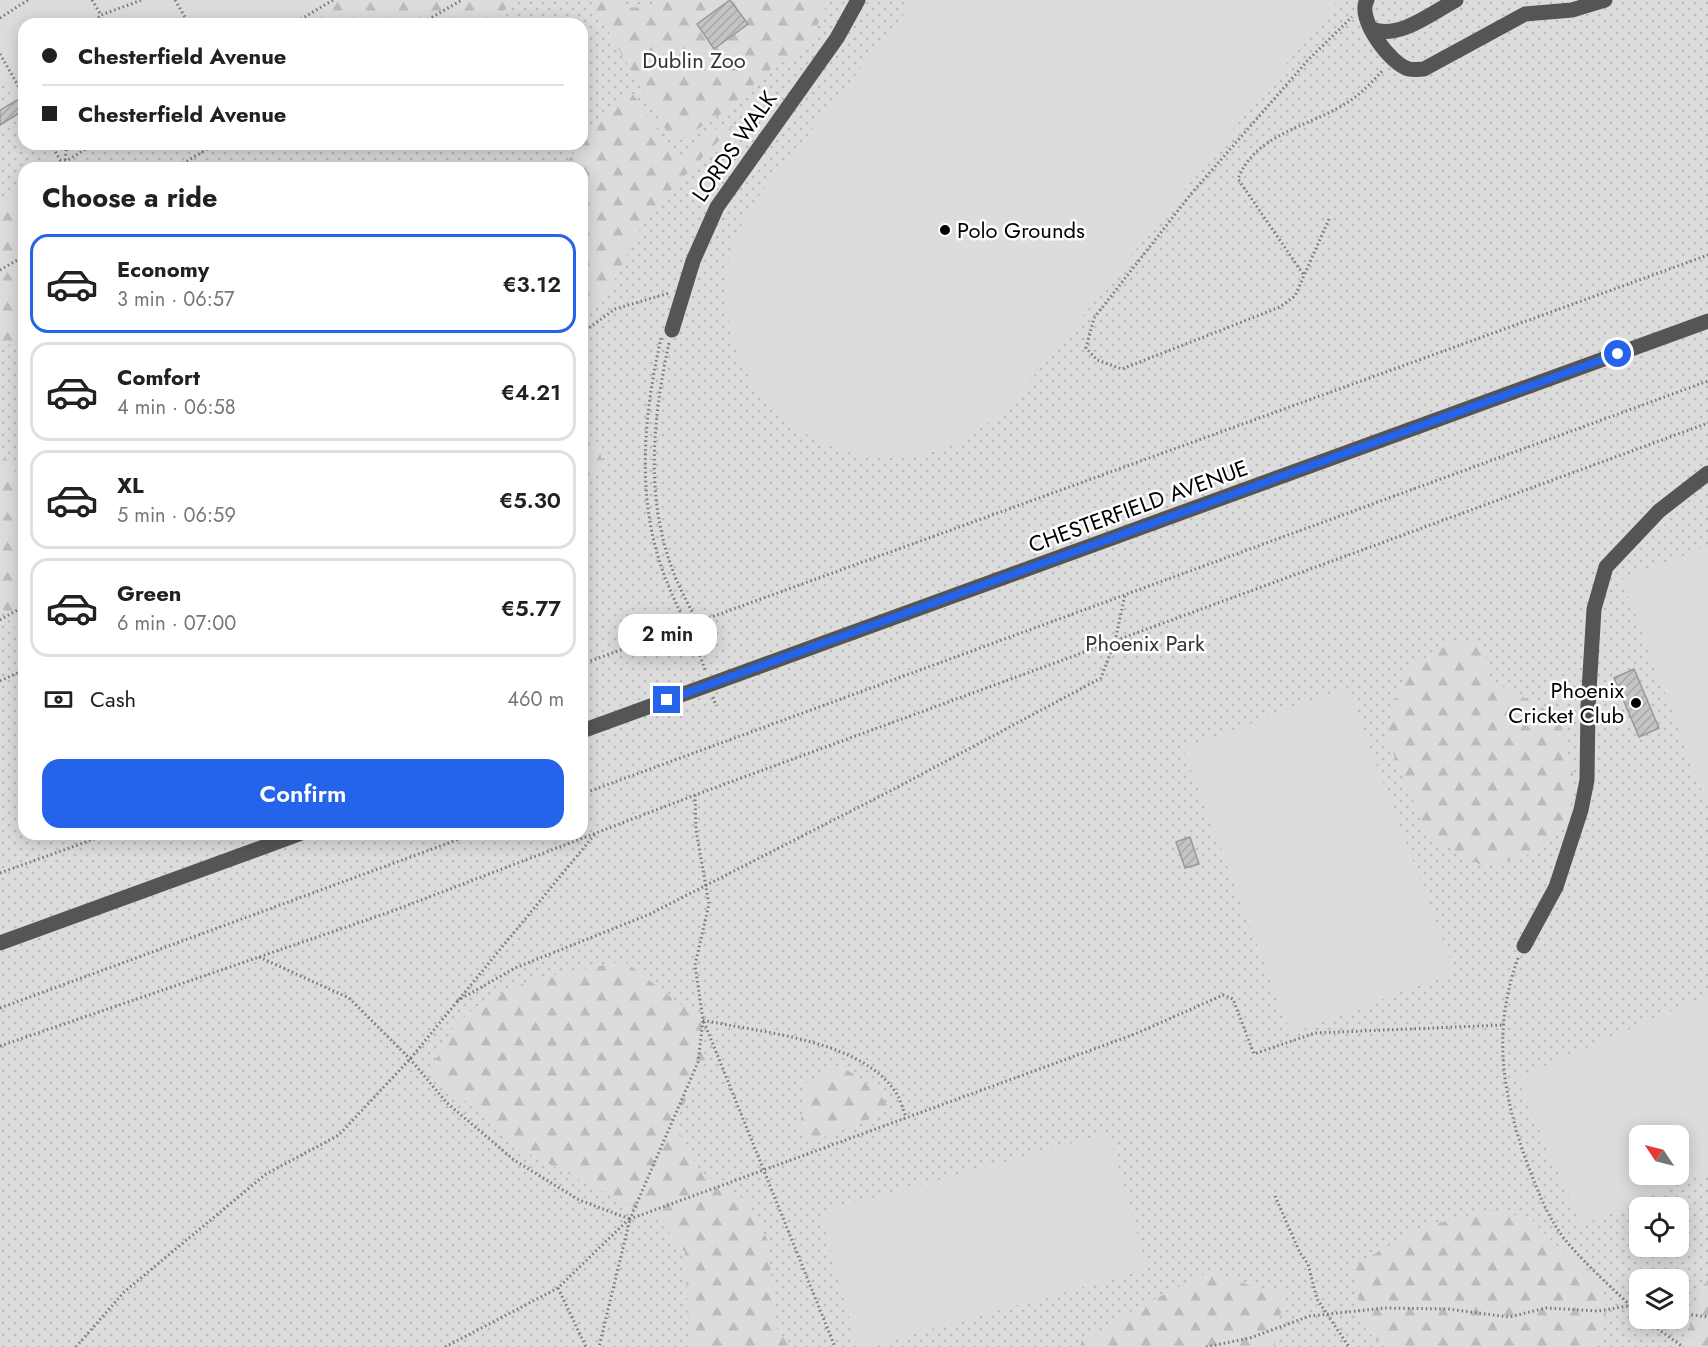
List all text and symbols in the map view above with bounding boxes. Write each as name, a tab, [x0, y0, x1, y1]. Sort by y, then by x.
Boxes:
text: Chesterfield Avenue	[78, 40, 286, 72]
park label: Dublin Zoo	[642, 44, 746, 76]
street label: LORDS WALK	[684, 84, 784, 208]
text: Chesterfield Avenue	[78, 98, 286, 130]
text: Choose a ride	[42, 178, 217, 217]
place label: Polo Grounds	[957, 214, 1085, 246]
marker: Polo Grounds	[938, 223, 952, 237]
text: Economy	[117, 253, 209, 285]
icon: car	[45, 257, 99, 311]
text: €3.12	[503, 268, 561, 300]
text: 3 min · 06:57	[117, 285, 235, 314]
route start	[1604, 340, 1631, 367]
text: Comfort	[117, 361, 200, 393]
icon: car	[45, 365, 99, 419]
text: €4.21	[501, 376, 561, 408]
text: 4 min · 06:58	[117, 393, 236, 422]
street label: CHESTERFIELD AVENUE	[1024, 451, 1252, 561]
text: XL	[117, 469, 144, 501]
icon: car	[45, 473, 99, 527]
text: €5.30	[499, 484, 561, 516]
text: 5 min · 06:59	[117, 501, 236, 530]
text: Green	[117, 577, 181, 609]
icon: car	[45, 581, 99, 635]
text: €5.77	[501, 592, 561, 624]
text: 6 min · 07:00	[117, 609, 236, 638]
callout: 2 min	[618, 613, 716, 655]
text: 2 min	[642, 620, 693, 649]
park label: Phoenix Park	[1085, 627, 1205, 659]
place label: Phoenix Cricket Club	[1508, 674, 1625, 731]
icon: cash	[42, 683, 75, 716]
text: Cash	[90, 683, 136, 715]
text: 460 m	[507, 685, 564, 714]
route end	[653, 686, 680, 713]
marker: Phoenix Cricket Club	[1629, 696, 1643, 710]
button: Confirm	[42, 759, 564, 828]
north arrow	[1629, 1125, 1689, 1185]
map controls	[1629, 1125, 1689, 1329]
button: locate	[1629, 1197, 1689, 1257]
button: layers	[1629, 1269, 1689, 1329]

